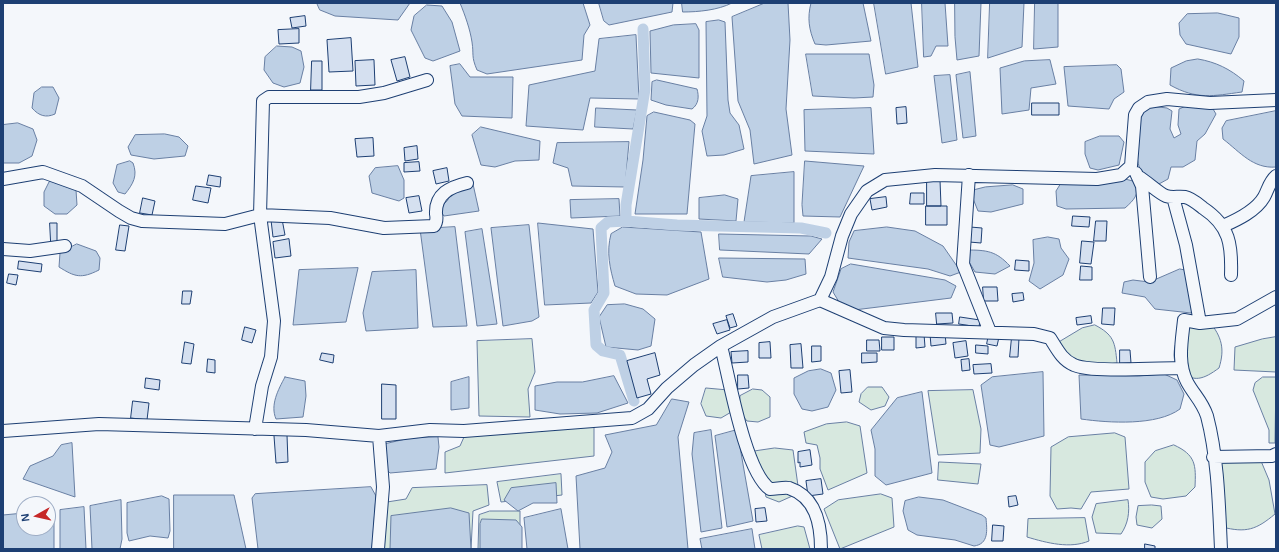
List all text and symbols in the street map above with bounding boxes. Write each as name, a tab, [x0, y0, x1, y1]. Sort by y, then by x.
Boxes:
north arrow	[16, 496, 56, 536]
text: N	[19, 513, 32, 522]

